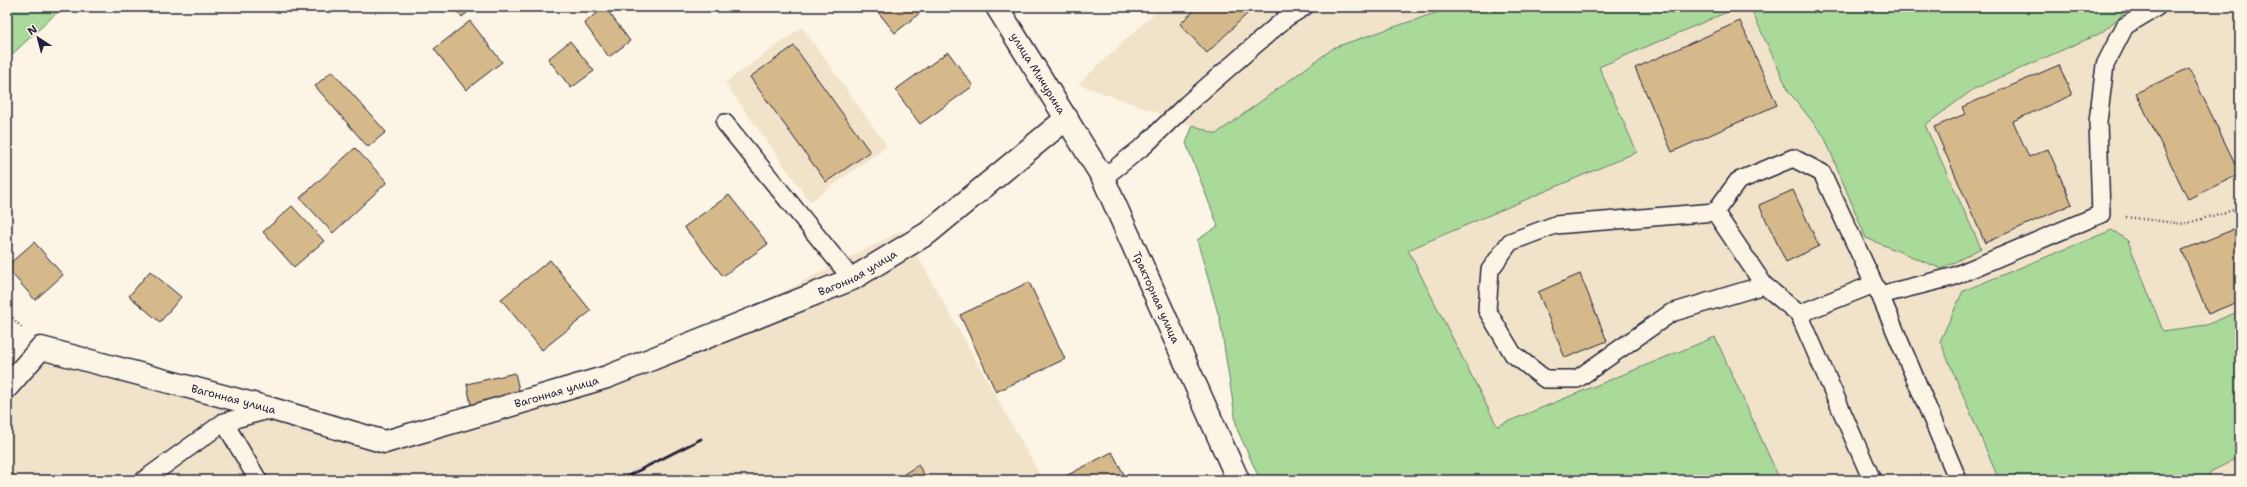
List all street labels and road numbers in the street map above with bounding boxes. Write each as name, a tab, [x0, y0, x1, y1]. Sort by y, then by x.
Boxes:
street label: улица Мичурина	[1007, 30, 1069, 117]
street label: Вагонная улица	[816, 246, 900, 299]
street label: Тракторная улица	[1129, 249, 1184, 346]
street label: Вагонная улица	[513, 372, 600, 411]
street label: Вагонная улица	[190, 381, 278, 417]

